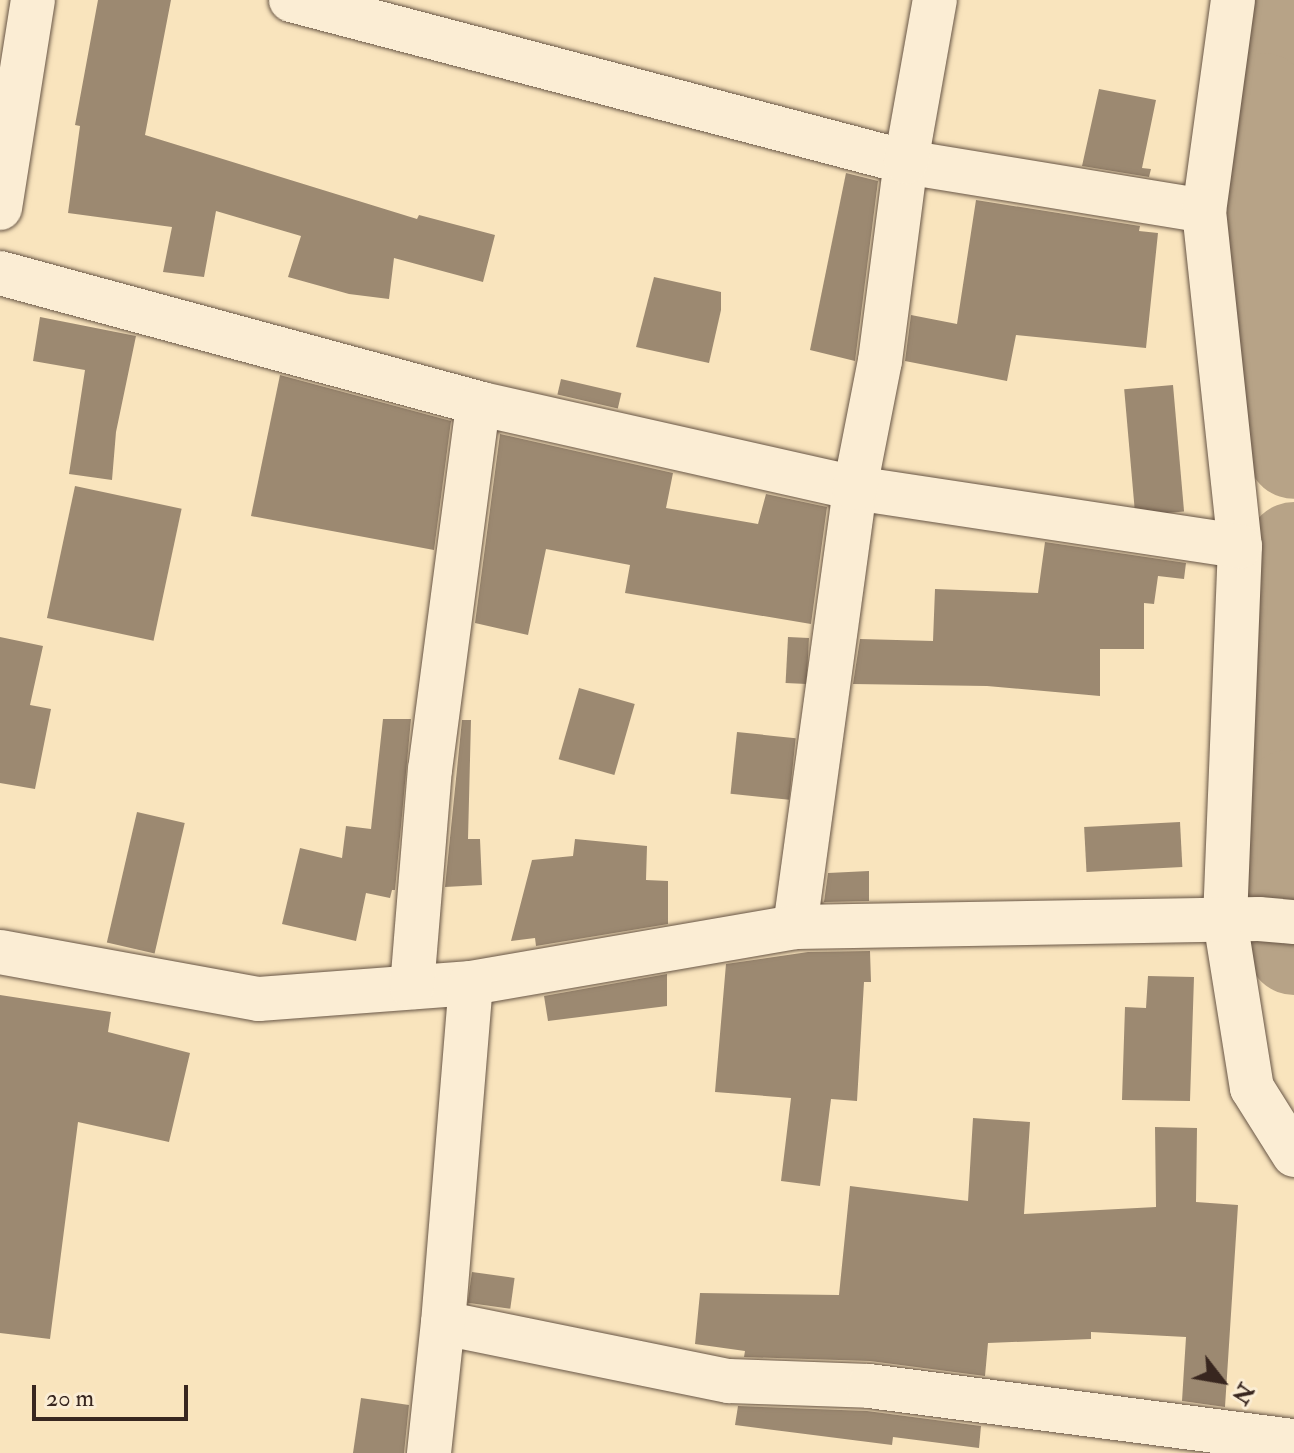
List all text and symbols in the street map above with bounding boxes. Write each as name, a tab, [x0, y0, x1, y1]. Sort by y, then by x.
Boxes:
north arrow	[1182, 1341, 1262, 1421]
scale bar	[36, 1369, 192, 1419]
text: N	[1226, 1378, 1260, 1409]
text: 20 m	[46, 1383, 94, 1414]

